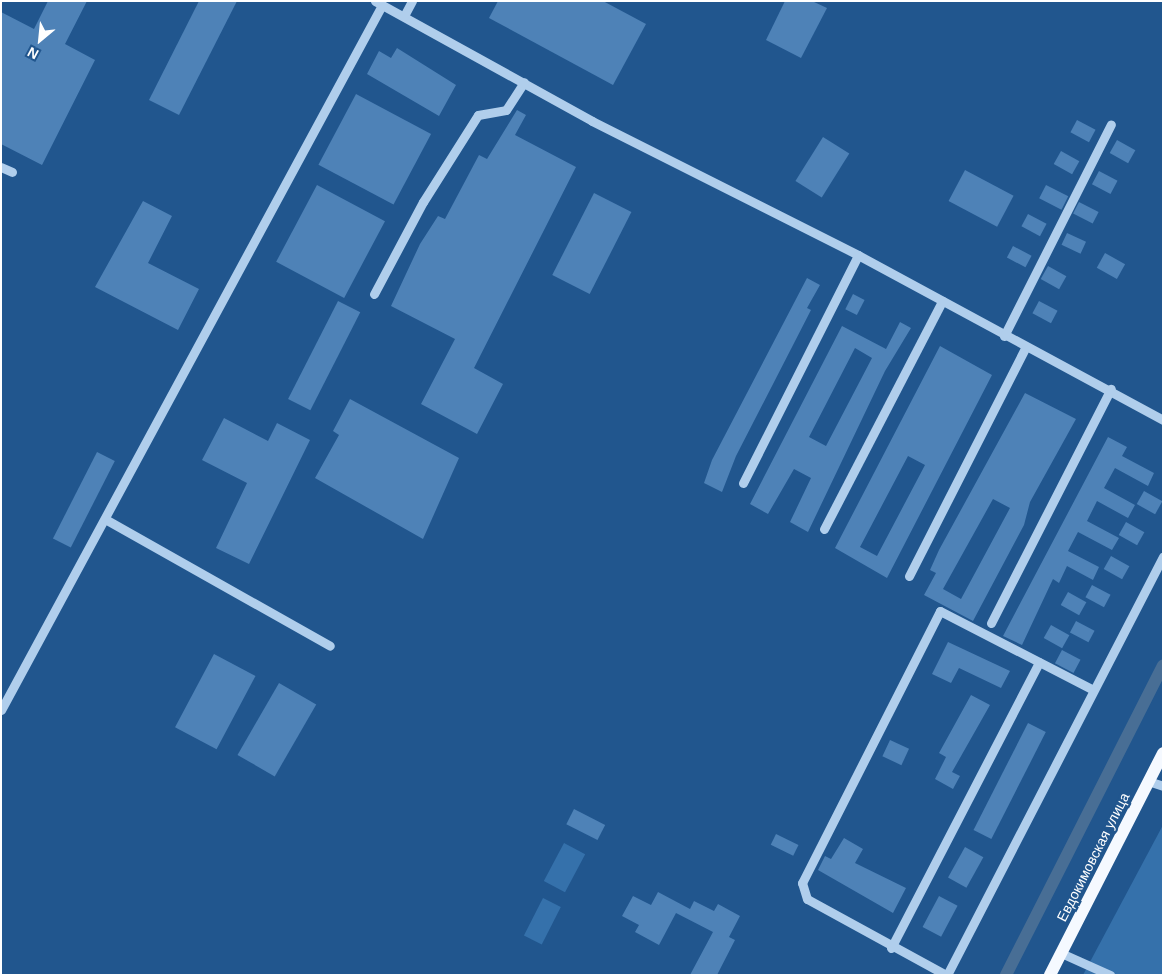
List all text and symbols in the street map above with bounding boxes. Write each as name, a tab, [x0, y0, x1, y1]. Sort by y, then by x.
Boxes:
north arrow	[15, 15, 65, 65]
text: N	[25, 44, 41, 63]
street label: Евдокимовская улица	[1053, 790, 1133, 924]

